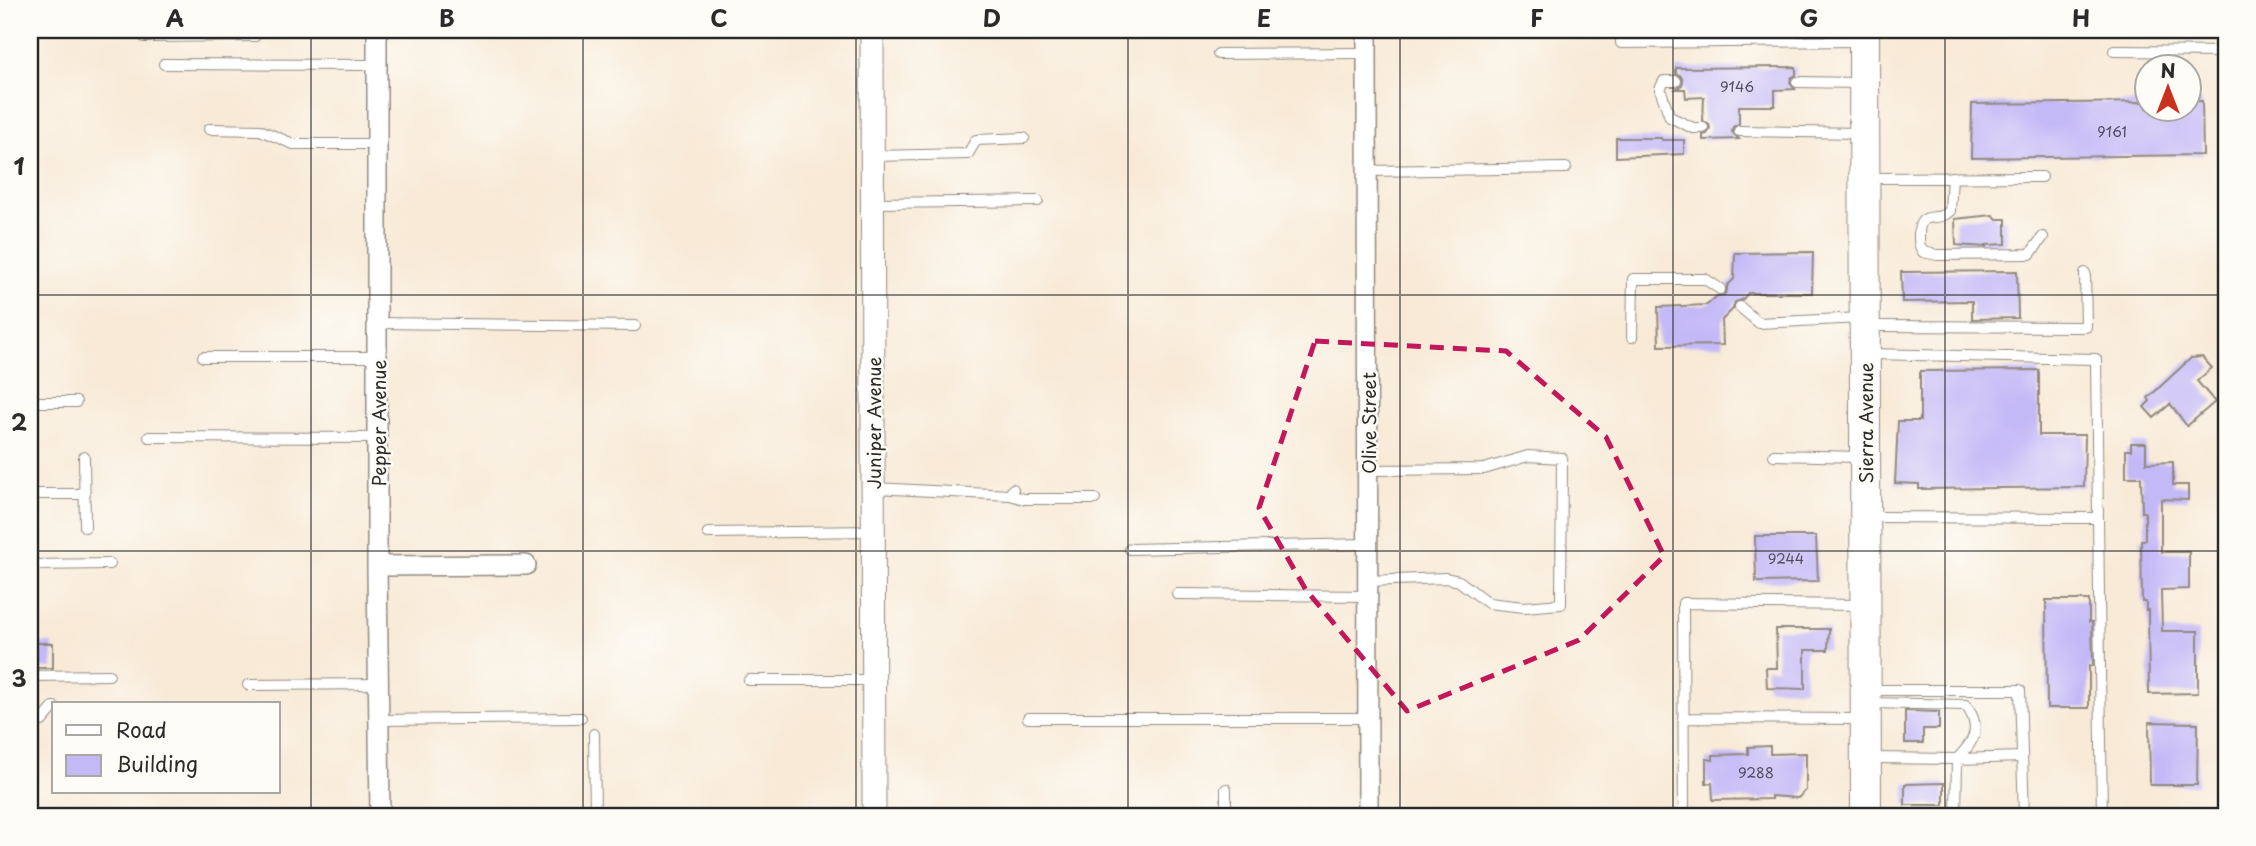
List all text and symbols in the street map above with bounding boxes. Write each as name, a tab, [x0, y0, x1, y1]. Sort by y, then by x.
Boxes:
text: A	[166, 0, 184, 35]
text: B	[439, 0, 455, 35]
text: C	[710, 0, 728, 35]
text: D	[983, 0, 1001, 35]
text: E	[1257, 0, 1271, 35]
text: F	[1530, 0, 1544, 35]
text: G	[1800, 0, 1818, 35]
text: H	[2072, 0, 2090, 35]
north arrow	[2134, 52, 2204, 122]
text: N	[2160, 56, 2176, 84]
house number: 9146	[1720, 76, 1754, 97]
house number: 9161	[2097, 121, 2127, 142]
text: 1	[14, 148, 25, 183]
street label: Juniper Avenue	[860, 356, 887, 489]
street label: Pepper Avenue	[365, 360, 392, 486]
street label: Sierra Avenue	[1852, 362, 1879, 484]
street label: Olive Street	[1355, 372, 1382, 474]
text: 2	[11, 404, 27, 439]
house number: 9244	[1768, 548, 1804, 569]
text: 3	[11, 660, 27, 695]
legend	[52, 702, 280, 794]
text: Road	[116, 713, 167, 745]
text: Building	[116, 747, 198, 779]
house number: 9288	[1738, 762, 1774, 783]

